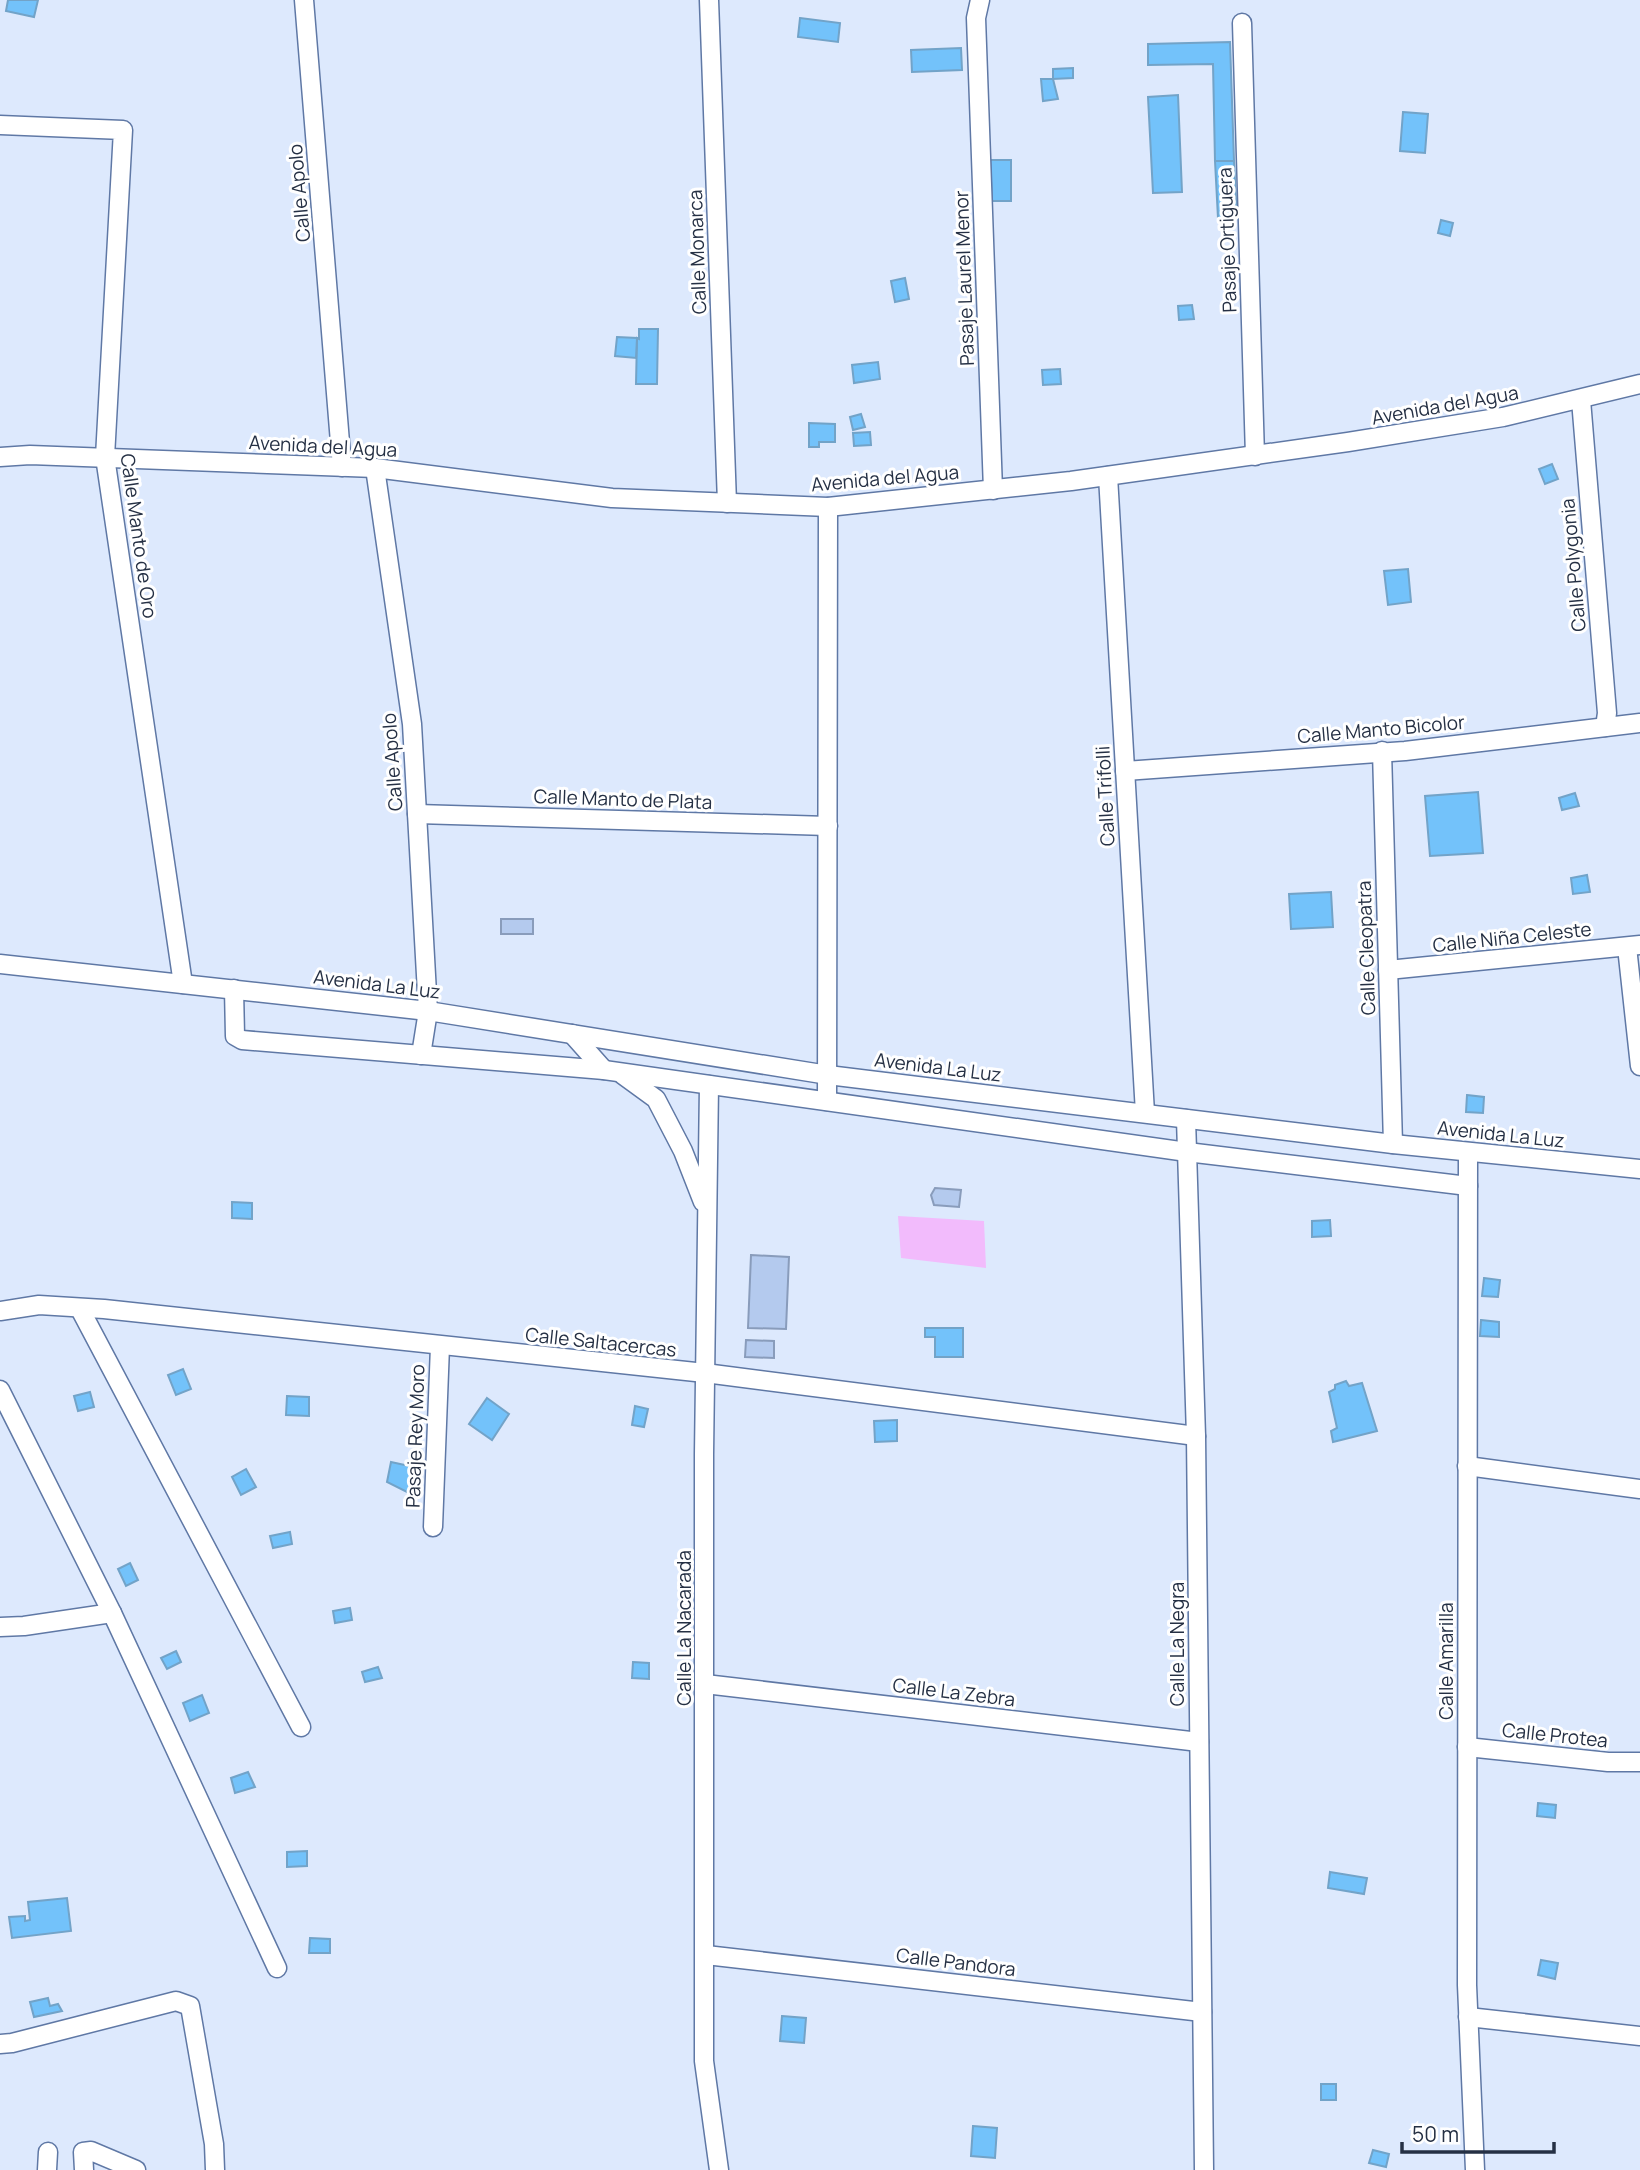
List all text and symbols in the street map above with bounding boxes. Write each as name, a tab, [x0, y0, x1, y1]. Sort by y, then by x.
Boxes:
street label: Calle Apolo	[282, 143, 316, 243]
street label: Pasaje Ortiguera	[1211, 167, 1243, 313]
street label: Calle Monarca	[682, 189, 712, 315]
street label: Pasaje Laurel Menor	[948, 190, 980, 366]
street label: Avenida del Agua	[1370, 379, 1520, 431]
street label: Avenida del Agua	[248, 429, 398, 463]
street label: Calle Manto de Oro	[115, 452, 163, 620]
street label: Avenida del Agua	[810, 459, 960, 497]
street label: Calle Polygonia	[1554, 497, 1592, 633]
street label: Calle Manto Bicolor	[1296, 709, 1466, 749]
street label: Calle Apolo	[376, 712, 408, 812]
street label: Calle Trifolli	[1089, 745, 1121, 847]
street label: Calle Manto de Plata	[533, 783, 713, 815]
street label: Calle Cleopatra	[1351, 880, 1381, 1016]
street label: Calle Niña Celeste	[1431, 916, 1593, 958]
street label: Avenida La Luz	[312, 963, 442, 1005]
street label: Avenida La Luz	[873, 1046, 1003, 1088]
street label: Avenida La Luz	[1436, 1114, 1566, 1154]
street label: Calle Saltacercas	[524, 1321, 678, 1363]
street label: Pasaje Rey Moro	[400, 1364, 430, 1508]
street label: Calle La Nacarada	[671, 1550, 697, 1706]
street label: Calle La Negra	[1164, 1582, 1190, 1706]
street label: Calle Amarilla	[1433, 1602, 1459, 1720]
street label: Calle La Zebra	[891, 1672, 1017, 1712]
street label: Calle Protea	[1501, 1717, 1609, 1753]
street label: Calle Pandora	[895, 1942, 1017, 1982]
scale bar	[1402, 2110, 1554, 2154]
text: 50 m	[1412, 2120, 1459, 2148]

